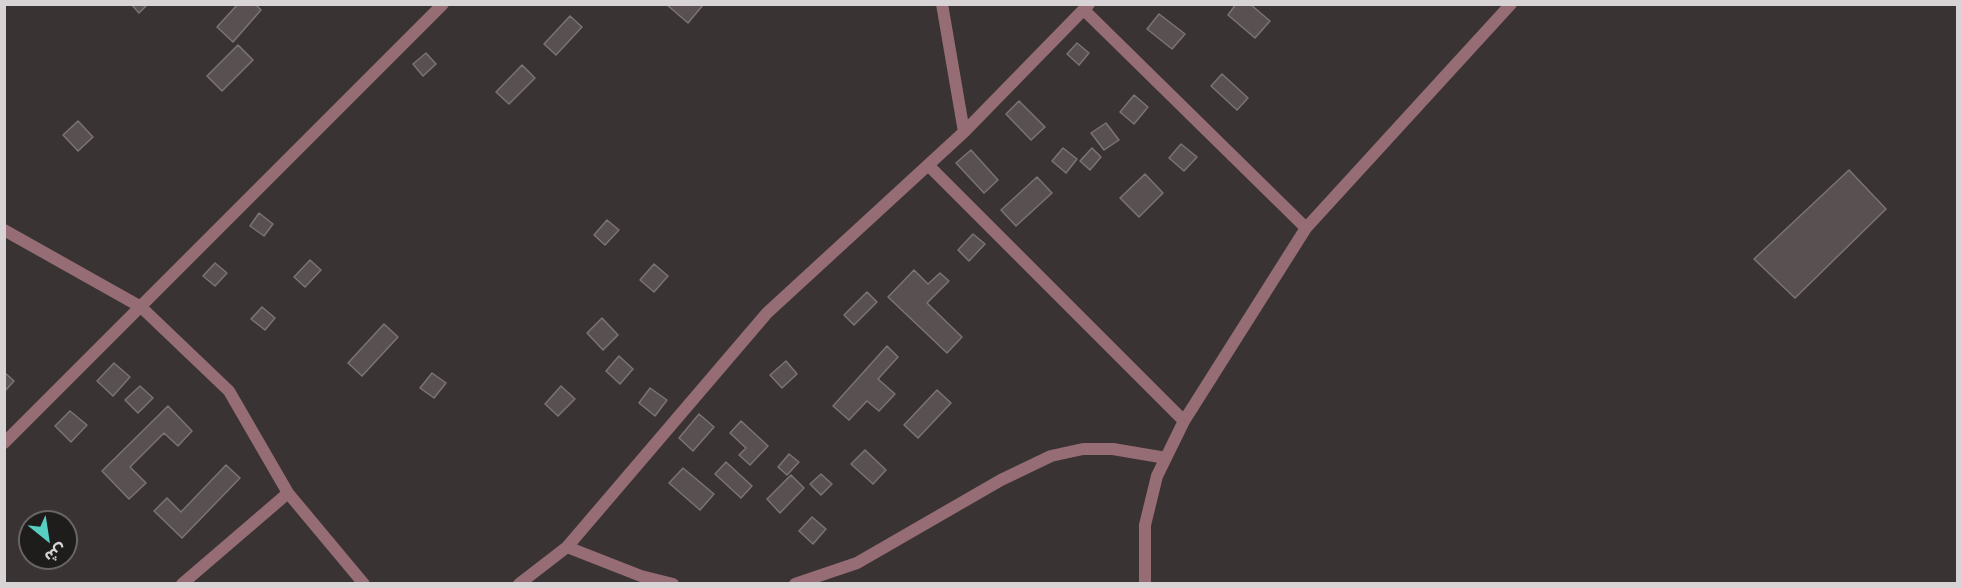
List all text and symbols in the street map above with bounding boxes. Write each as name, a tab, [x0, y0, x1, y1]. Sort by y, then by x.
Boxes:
north arrow	[18, 510, 78, 570]
text: ش	[42, 540, 71, 569]

